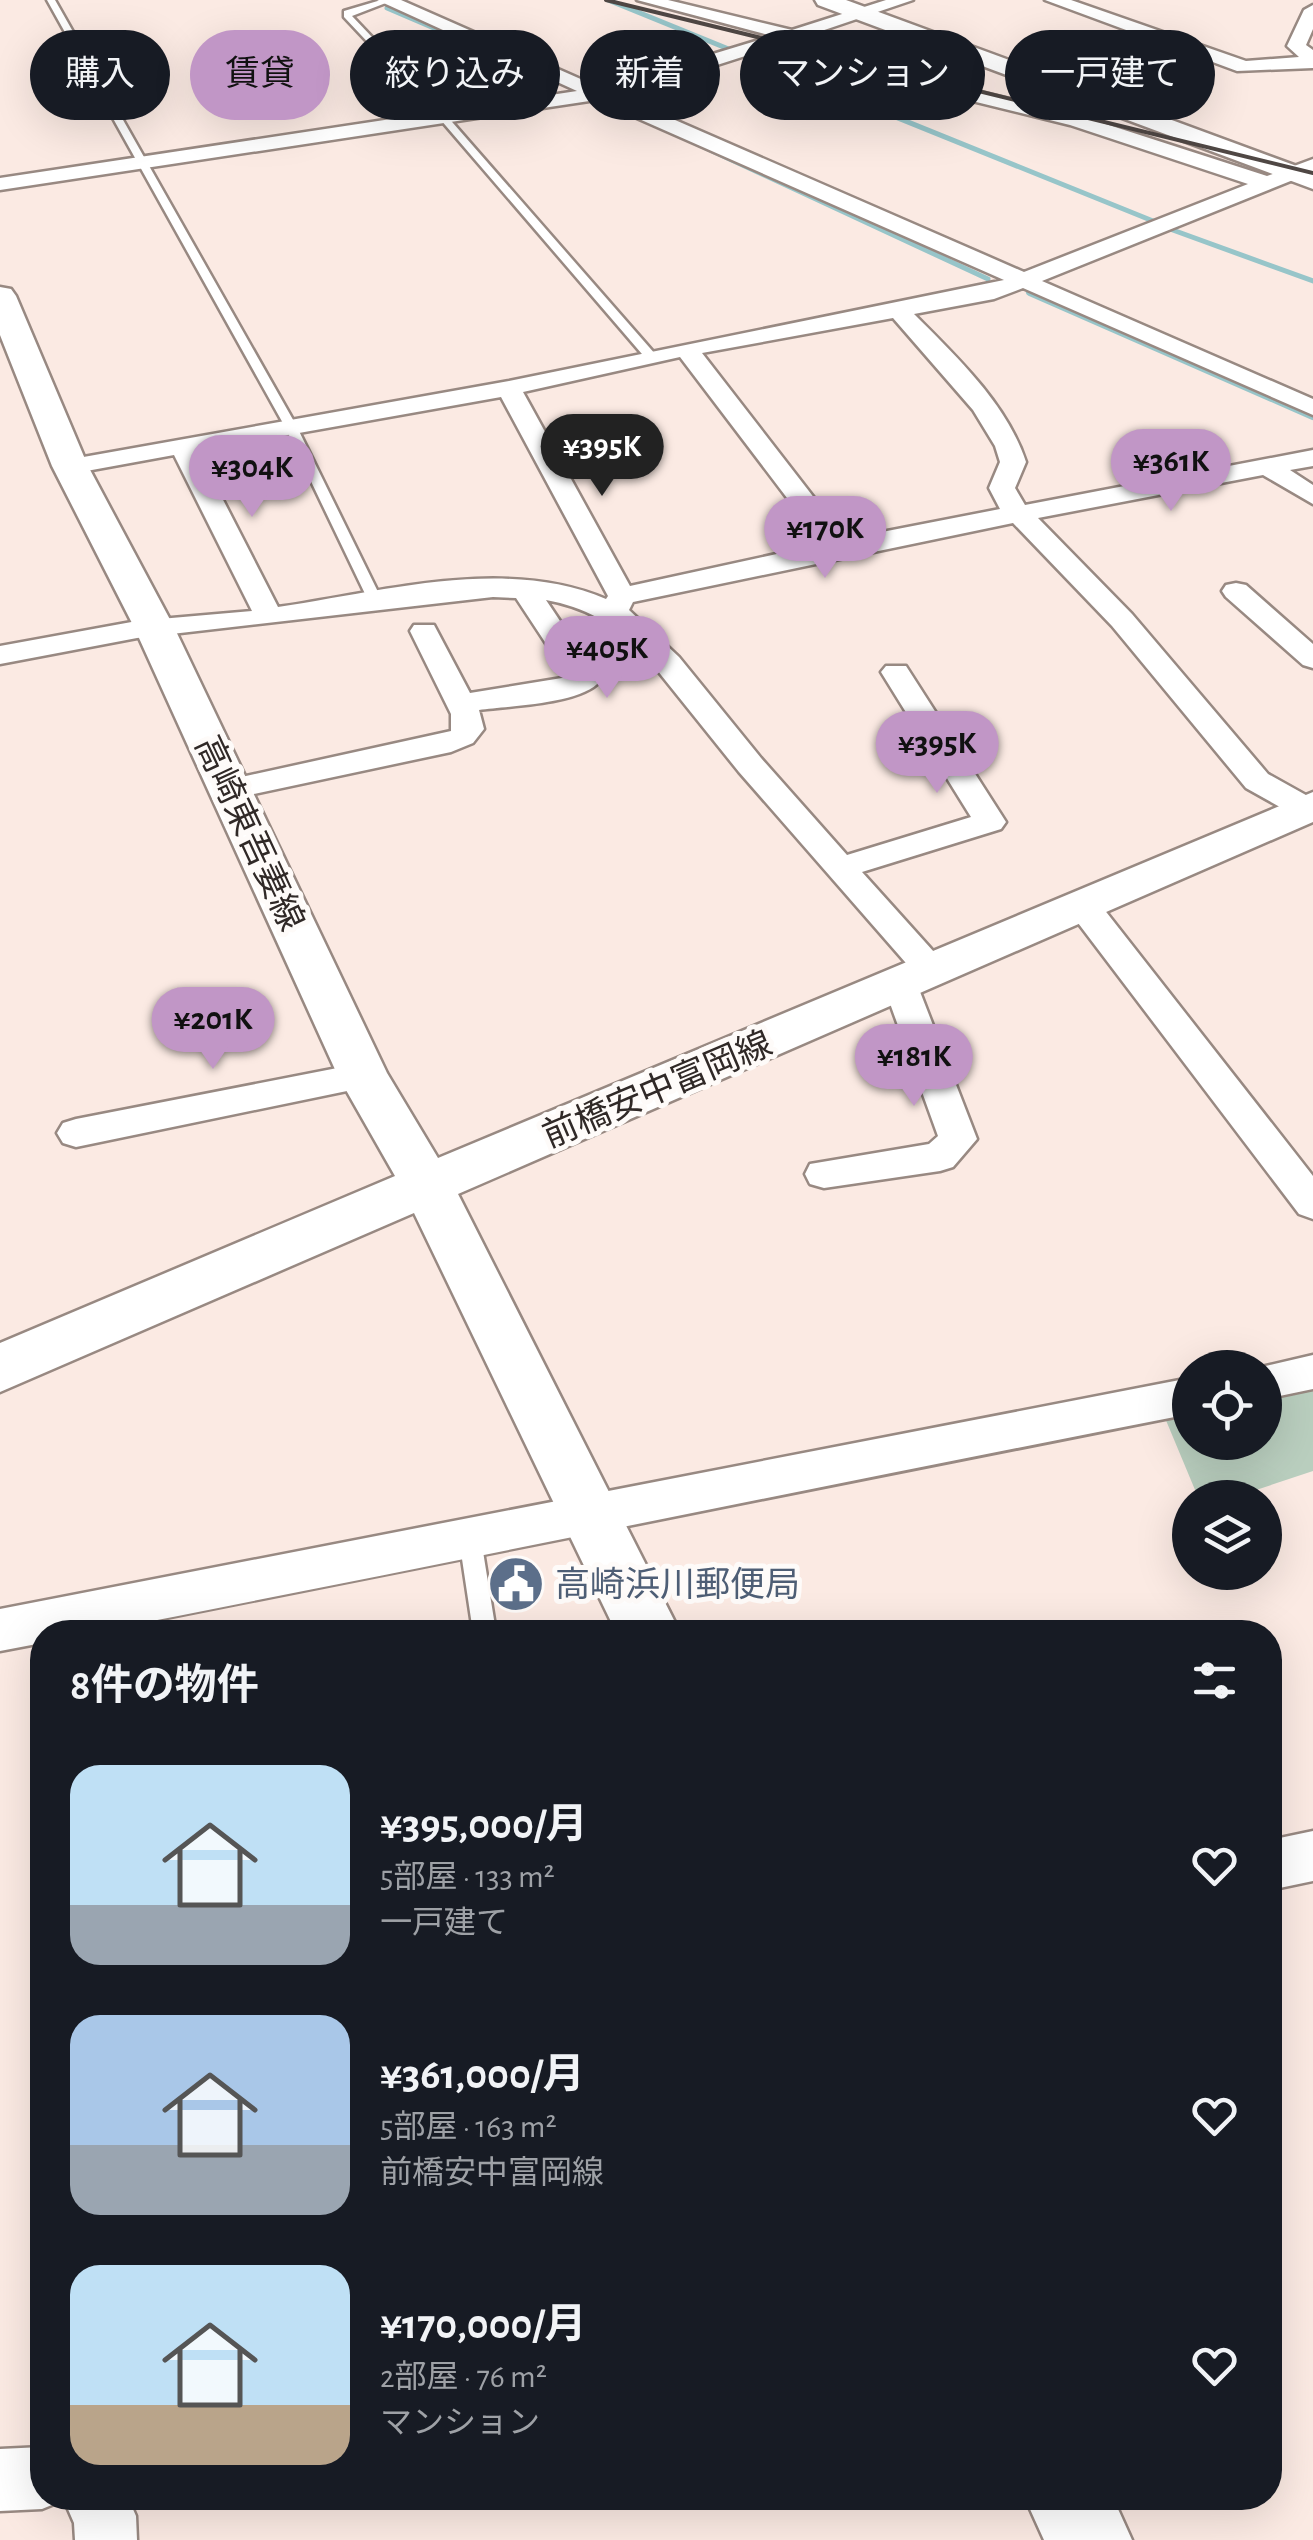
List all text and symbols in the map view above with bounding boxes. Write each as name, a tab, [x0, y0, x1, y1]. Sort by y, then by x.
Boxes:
chip: 購入	[30, 30, 170, 120]
chip: 賃貸	[190, 30, 330, 120]
chip: 絞り込み	[350, 30, 560, 120]
chip: 新着	[580, 30, 720, 120]
chip: マンション	[740, 30, 985, 120]
chip: 一戸建て	[1005, 30, 1215, 120]
pin: ¥395K	[532, 414, 672, 499]
pin: ¥361K	[1101, 429, 1241, 514]
text: ¥395K	[563, 430, 641, 462]
pin: ¥304K	[182, 435, 322, 520]
text: ¥361K	[1133, 445, 1209, 477]
text: ¥304K	[211, 451, 293, 483]
pin: ¥170K	[755, 496, 895, 581]
text: ¥170K	[786, 512, 864, 544]
pin: ¥405K	[537, 616, 677, 701]
text: ¥405K	[566, 632, 648, 664]
pin: ¥395K	[867, 711, 1007, 796]
text: ¥395K	[898, 727, 976, 759]
street label: 高崎東吾妻線	[188, 730, 311, 936]
pin: ¥201K	[143, 987, 283, 1072]
text: ¥201K	[174, 1003, 252, 1035]
pin: ¥181K	[844, 1024, 984, 1109]
street label: 前橋安中富岡線	[537, 1025, 777, 1154]
text: ¥181K	[877, 1040, 951, 1072]
map controls	[1172, 1350, 1282, 1590]
button: locate	[1172, 1350, 1282, 1460]
button: layers	[1172, 1480, 1282, 1590]
public building icon: 高崎浜川郵便局	[486, 1554, 546, 1614]
place label: 高崎浜川郵便局	[555, 1566, 800, 1603]
icon: filters	[1187, 1653, 1242, 1708]
text: 8件の物件	[70, 1665, 259, 1707]
text: ¥395,000/月	[380, 1804, 588, 1846]
icon: home	[150, 1805, 270, 1925]
icon: heart	[1187, 1838, 1242, 1893]
text: 5部屋 · 133 m²	[380, 1861, 555, 1893]
text: 一戸建て	[380, 1907, 508, 1939]
text: ¥361,000/月	[380, 2054, 585, 2096]
icon: home	[150, 2055, 270, 2175]
icon: heart	[1187, 2088, 1242, 2143]
text: 5部屋 · 163 m²	[380, 2111, 557, 2143]
text: 前橋安中富岡線	[380, 2157, 604, 2189]
text: ¥170,000/月	[380, 2304, 586, 2346]
icon: home	[150, 2305, 270, 2425]
icon: heart	[1187, 2338, 1242, 2393]
text: 2部屋 · 76 m²	[380, 2361, 547, 2393]
text: マンション	[380, 2407, 540, 2439]

